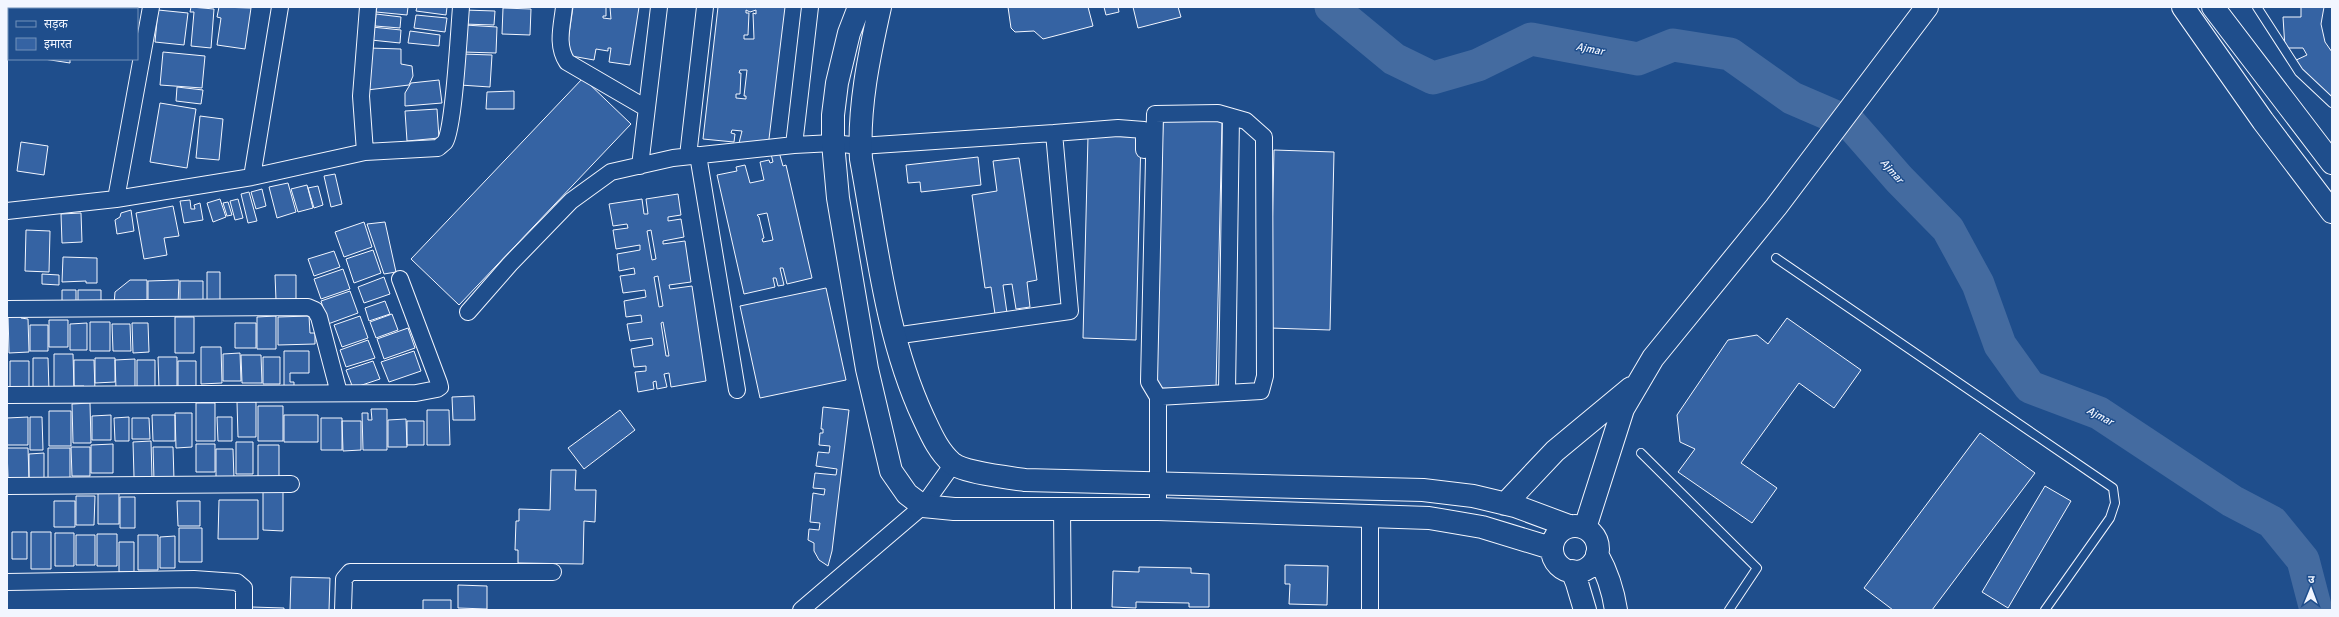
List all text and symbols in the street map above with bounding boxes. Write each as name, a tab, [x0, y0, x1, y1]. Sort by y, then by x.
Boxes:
legend	[8, 8, 138, 60]
text: सड़क	[44, 17, 69, 32]
text: इमारत	[44, 37, 73, 52]
water label: Ajmar	[1575, 40, 1607, 58]
water label: Ajmar	[1878, 156, 1908, 187]
water label: Ajmar	[2085, 404, 2117, 429]
north arrow	[2291, 569, 2331, 609]
text: उ	[2308, 573, 2315, 586]

